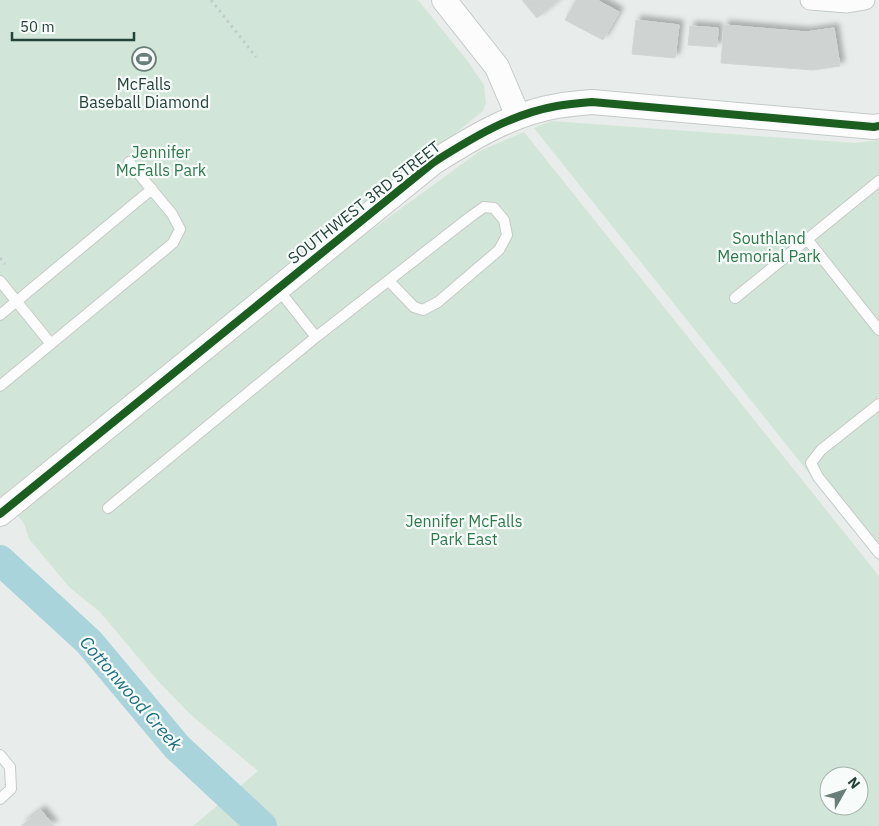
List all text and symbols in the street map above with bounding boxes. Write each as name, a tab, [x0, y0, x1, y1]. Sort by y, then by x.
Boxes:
scale bar	[12, 10, 135, 42]
text: 50 m	[20, 17, 55, 36]
sports icon: McFalls Baseball Diamond	[131, 46, 157, 72]
place label: McFalls Baseball Diamond	[79, 74, 209, 112]
street label: SOUTHWEST 3RD STREET	[284, 136, 444, 268]
park label: Jennifer McFalls Park	[116, 142, 207, 180]
park label: Southland Memorial Park	[717, 228, 821, 266]
park label: Jennifer McFalls Park East	[406, 511, 522, 549]
water label: Cottonwood Creek	[75, 631, 188, 756]
north arrow	[819, 766, 869, 816]
text: N	[844, 773, 864, 792]

